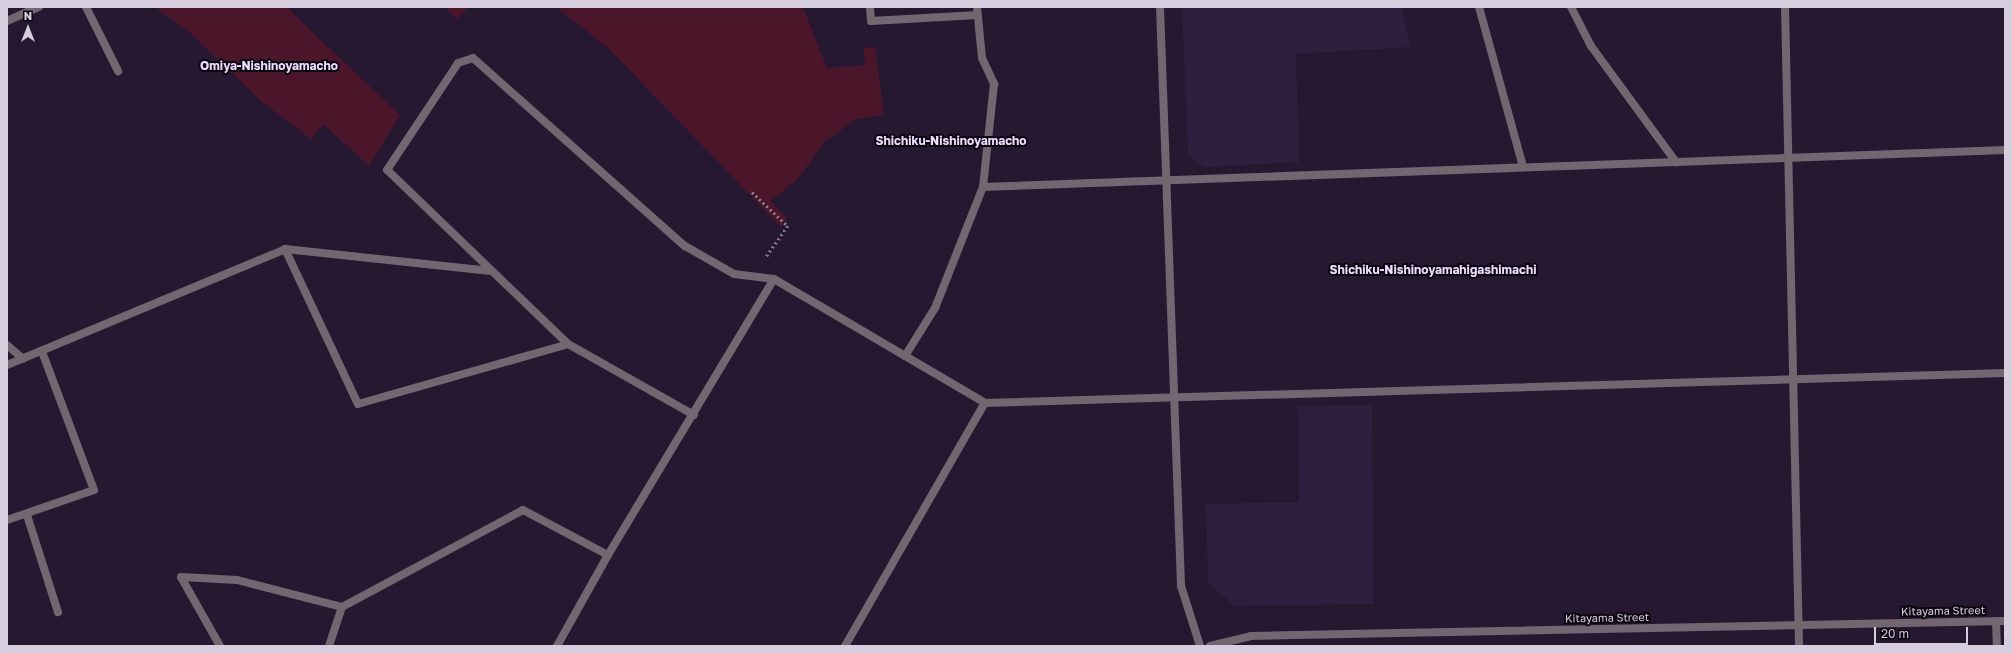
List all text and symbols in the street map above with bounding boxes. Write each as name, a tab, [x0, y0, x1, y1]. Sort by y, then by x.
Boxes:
north arrow	[8, 8, 48, 48]
text: N	[24, 9, 32, 22]
district label: Omiya-Nishinoyamacho	[200, 59, 338, 73]
district label: Shichiku-Nishinoyamacho	[875, 134, 1027, 148]
district label: Shichiku-Nishinoyamahigashimachi	[1330, 263, 1536, 277]
street label: Kitayama Street	[1901, 604, 1985, 618]
street label: Kitayama Street	[1565, 611, 1649, 625]
scale bar	[1876, 619, 1970, 645]
text: 20 m	[1881, 626, 1909, 641]

